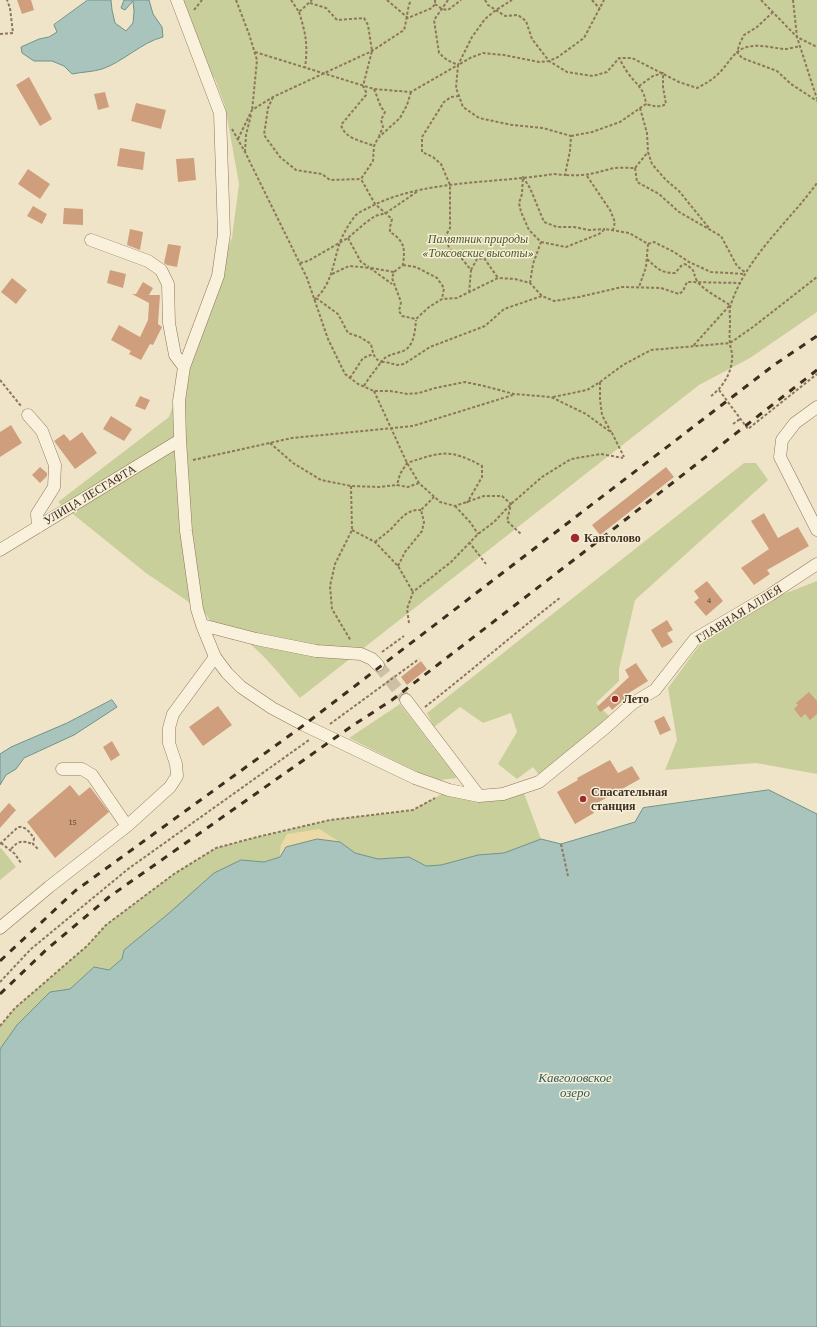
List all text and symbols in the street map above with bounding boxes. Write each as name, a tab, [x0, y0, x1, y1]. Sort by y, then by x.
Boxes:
park label: Памятник природы «Токсовские высоты»	[422, 232, 534, 260]
street label: УЛИЦА ЛЕСГАФТА	[41, 462, 139, 528]
place label: Кавголово	[584, 531, 641, 545]
marker: Кавголово	[569, 532, 581, 544]
street label: ГЛАВНАЯ АЛЛЕЯ	[693, 582, 785, 646]
house number: 4	[706, 594, 712, 606]
place label: Лето	[623, 692, 649, 706]
marker: Лето	[610, 694, 620, 704]
place label: Спасательная станция	[591, 785, 667, 813]
marker: Спасательная станция	[578, 794, 588, 804]
house number: 15	[69, 816, 77, 828]
water label: Кавголовское озеро	[538, 1070, 612, 1101]

